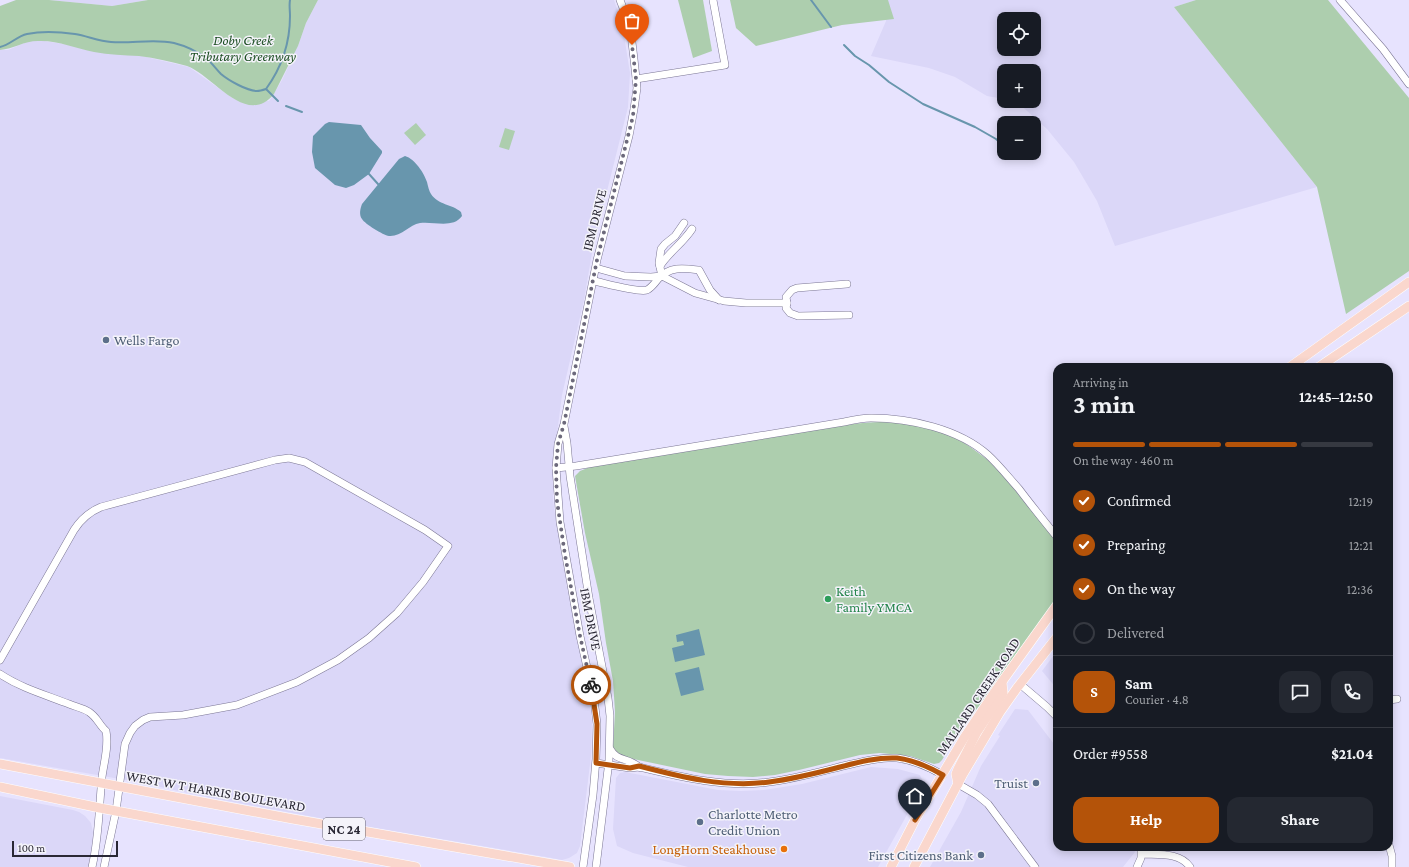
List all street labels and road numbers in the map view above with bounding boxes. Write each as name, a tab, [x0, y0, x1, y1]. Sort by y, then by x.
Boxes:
street label: IBM DRIVE	[579, 187, 609, 253]
street label: IBM DRIVE	[577, 587, 605, 652]
street label: MALLARD CREEK ROAD	[933, 635, 1023, 757]
street label: WEST W T HARRIS BOULEVARD	[125, 767, 307, 815]
road number: NC 24	[323, 818, 365, 840]

